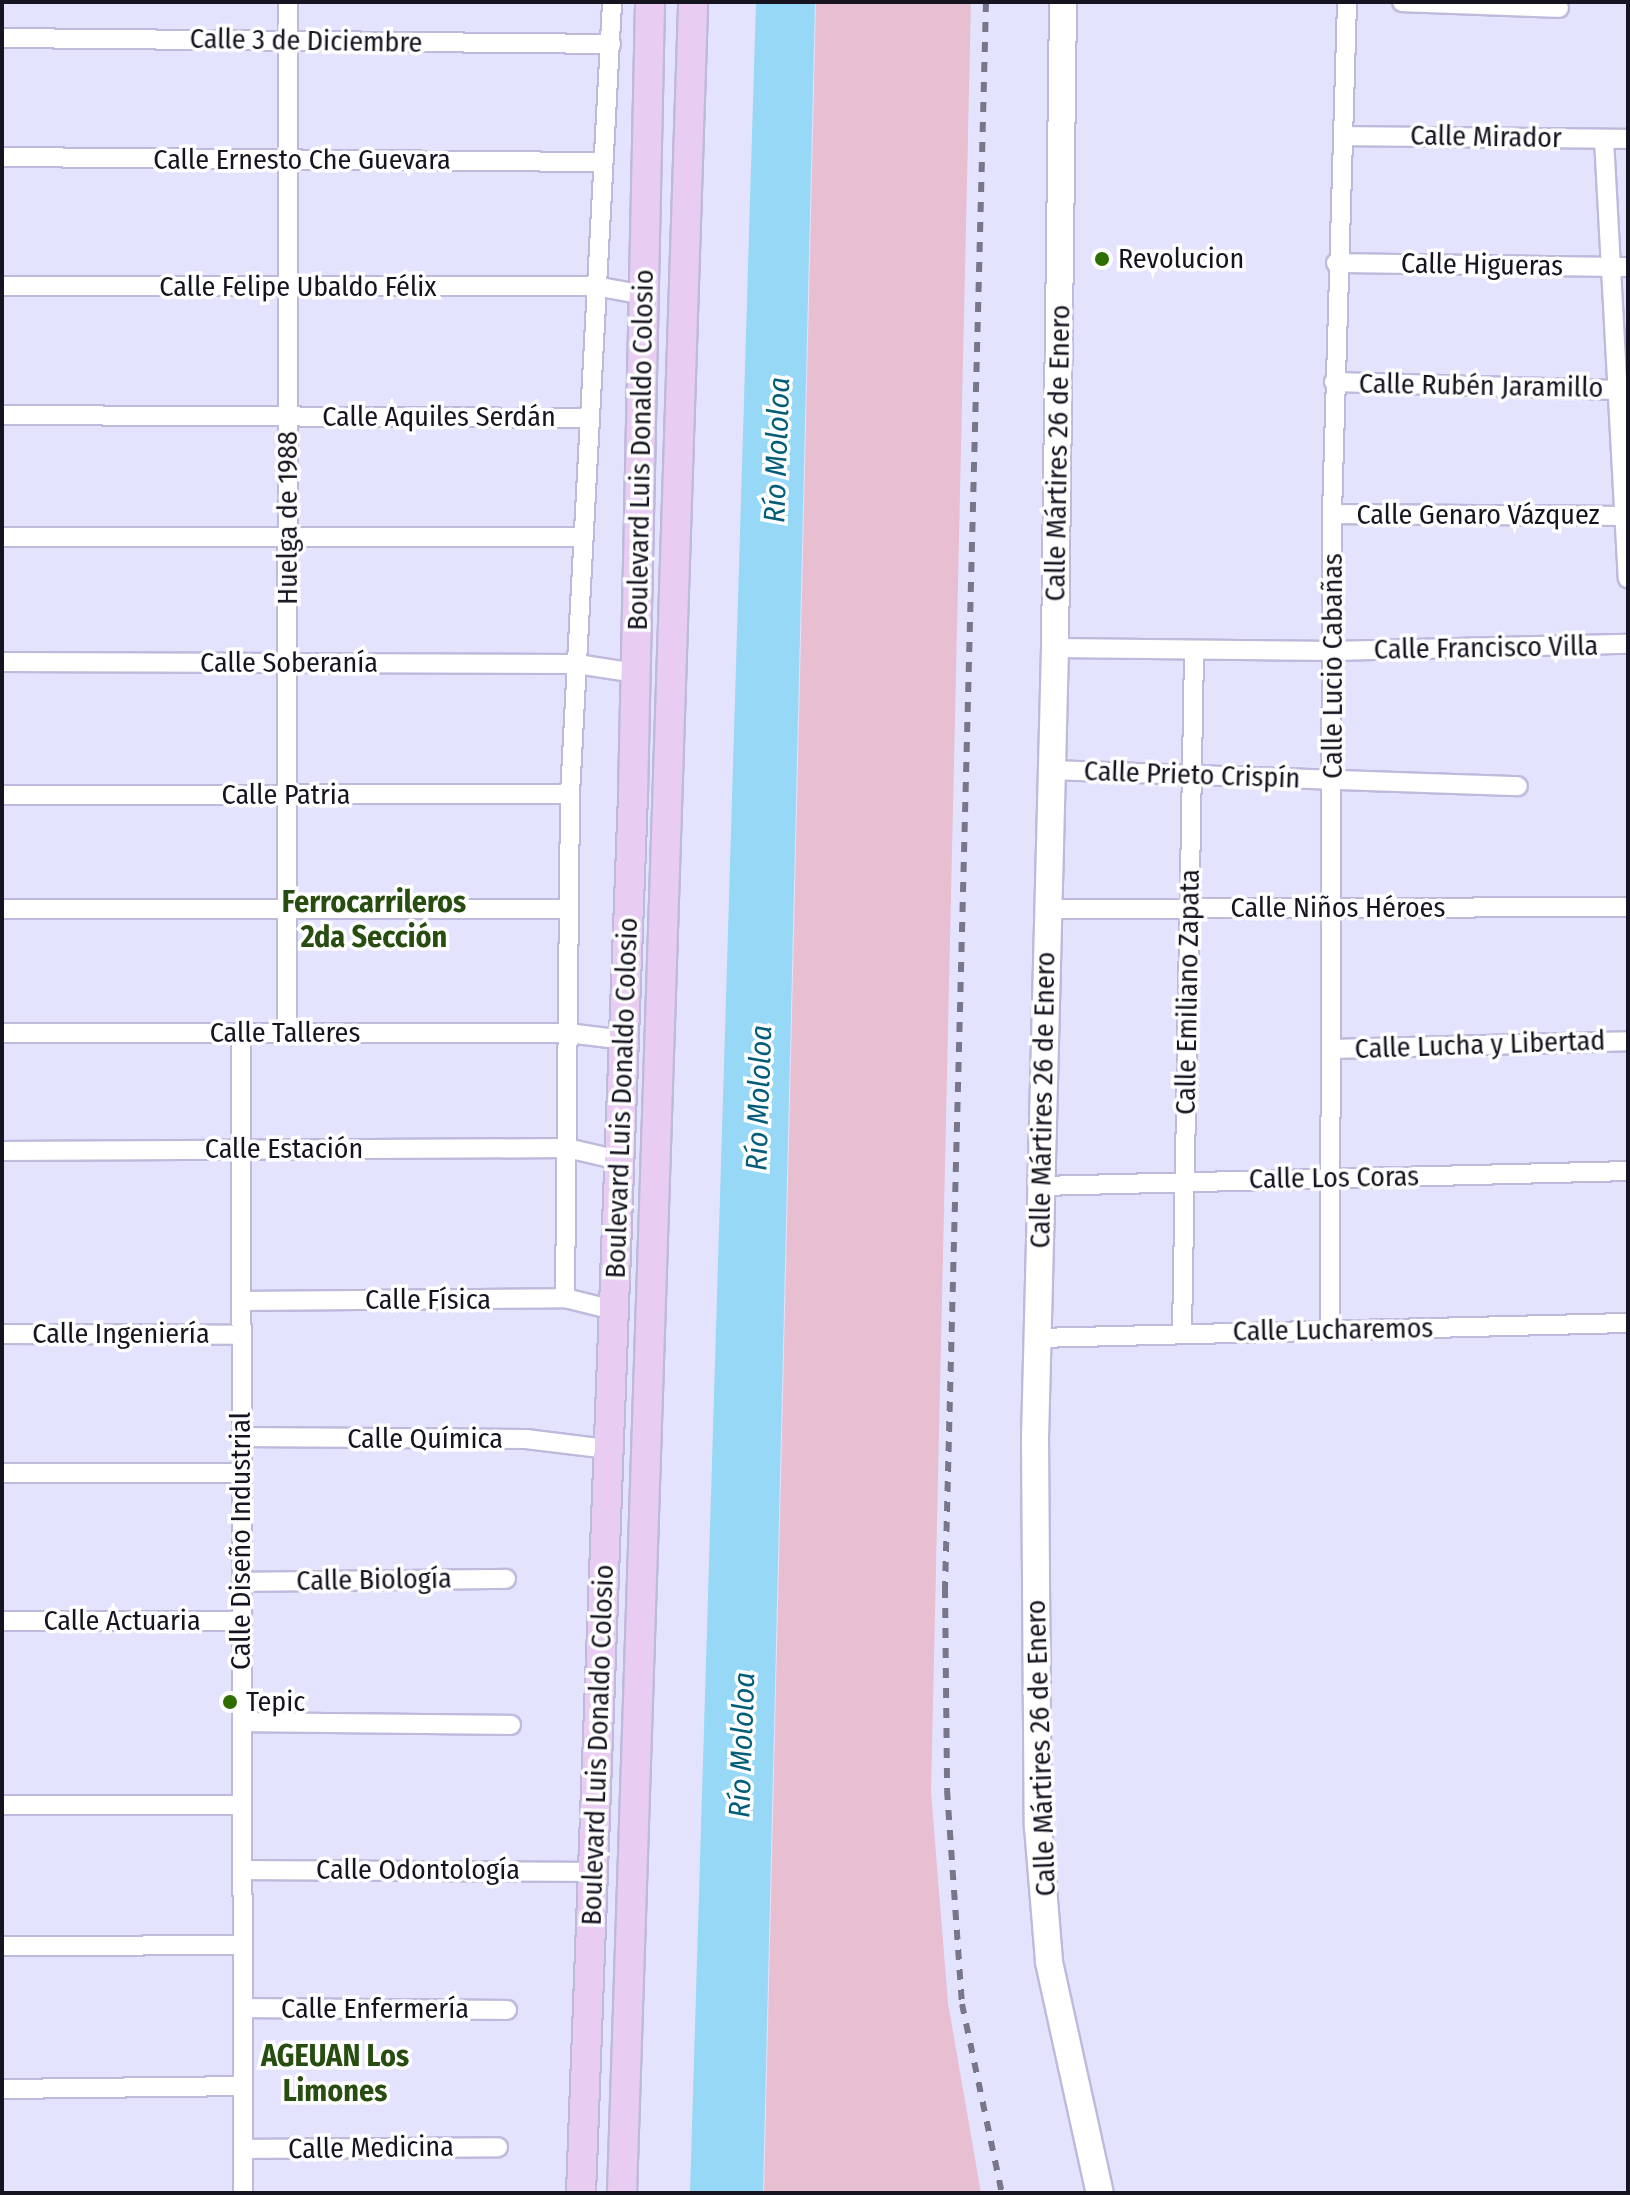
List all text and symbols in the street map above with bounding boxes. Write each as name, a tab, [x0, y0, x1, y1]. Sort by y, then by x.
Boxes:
street label: Calle 3 de Diciembre	[189, 22, 423, 60]
street label: Calle Mirador	[1410, 119, 1562, 155]
street label: Calle Ernesto Che Guevara	[153, 143, 451, 177]
place label: Revolucion	[1118, 242, 1244, 276]
street label: Calle Higueras	[1401, 247, 1563, 283]
marker: Revolucion	[1093, 250, 1111, 268]
street label: Boulevard Luis Donaldo Colosio	[621, 269, 661, 631]
street label: Calle Felipe Ubaldo Félix	[159, 270, 437, 304]
street label: Calle Mártires 26 de Enero	[1039, 304, 1077, 602]
street label: Calle Rubén Jaramillo	[1359, 367, 1603, 405]
water label: Río Mololoa	[756, 377, 798, 523]
street label: Calle Aquiles Serdán	[322, 400, 556, 434]
street label: Huelga de 1988	[271, 431, 305, 605]
street label: Calle Genaro Vázquez	[1356, 498, 1600, 532]
street label: Calle Lucio Cabañas	[1316, 553, 1350, 779]
street label: Calle Francisco Villa	[1373, 629, 1599, 667]
street label: Calle Soberanía	[200, 646, 378, 680]
street label: Calle Prieto Crispín	[1083, 754, 1301, 796]
street label: Calle Patria	[221, 778, 351, 812]
street label: Calle Emiliano Zapata	[1169, 869, 1207, 1115]
district label: Ferrocarrileros 2da Sección	[282, 884, 466, 954]
street label: Calle Niños Héroes	[1231, 891, 1445, 925]
street label: Boulevard Luis Donaldo Colosio	[599, 917, 645, 1279]
street label: Calle Mártires 26 de Enero	[1024, 951, 1062, 1249]
street label: Calle Talleres	[210, 1016, 360, 1050]
street label: Calle Lucha y Libertad	[1354, 1024, 1606, 1066]
water label: Río Mololoa	[738, 1025, 780, 1171]
street label: Calle Estación	[205, 1132, 363, 1166]
street label: Calle Los Coras	[1249, 1160, 1419, 1196]
street label: Calle Física	[365, 1283, 491, 1317]
street label: Calle Lucharemos	[1232, 1311, 1434, 1349]
street label: Calle Ingeniería	[32, 1317, 210, 1351]
street label: Calle Diseño Industrial	[224, 1412, 258, 1670]
street label: Calle Química	[347, 1422, 503, 1456]
street label: Calle Biología	[296, 1562, 452, 1598]
street label: Boulevard Luis Donaldo Colosio	[575, 1564, 621, 1926]
street label: Calle Mártires 26 de Enero	[1019, 1599, 1063, 1897]
street label: Calle Actuaria	[43, 1604, 201, 1638]
water label: Río Mololoa	[721, 1672, 763, 1818]
place label: Tepic	[246, 1685, 305, 1719]
marker: Tepic	[221, 1693, 239, 1711]
street label: Calle Odontología	[316, 1853, 520, 1887]
street label: Calle Enfermería	[281, 1992, 469, 2026]
district label: AGEUAN Los Limones	[261, 2038, 409, 2108]
street label: Calle Medicina	[288, 2130, 454, 2166]

